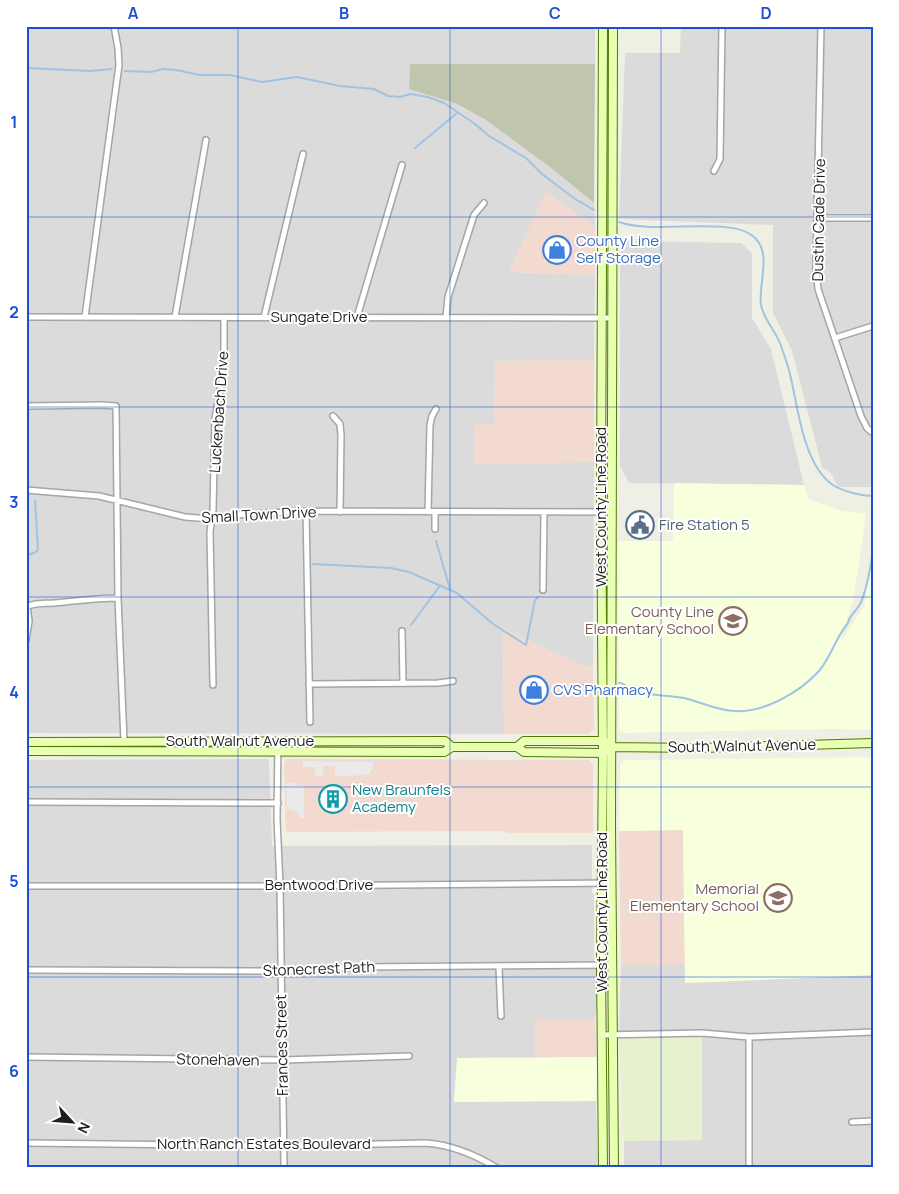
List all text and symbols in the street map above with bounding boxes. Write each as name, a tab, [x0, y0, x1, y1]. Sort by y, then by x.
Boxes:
text: A	[128, 2, 139, 24]
text: B	[339, 2, 349, 24]
text: C	[549, 2, 561, 24]
text: D	[760, 2, 772, 24]
text: 1	[10, 111, 18, 133]
street label: Dustin Cade Drive	[807, 158, 830, 282]
place label: County Line Self Storage	[576, 230, 661, 268]
shop icon: County Line Self Storage	[542, 235, 572, 265]
text: 2	[9, 301, 19, 323]
street label: Sungate Drive	[271, 306, 368, 327]
street label: Luckenbach Drive	[204, 350, 233, 474]
street label: West County Line Road	[590, 427, 611, 587]
text: 3	[9, 491, 19, 513]
street label: Small Town Drive	[201, 501, 317, 528]
public building icon: Fire Station 5	[625, 510, 655, 540]
place label: Fire Station 5	[659, 514, 750, 535]
place label: County Line Elementary School	[585, 601, 714, 639]
school or university icon: County Line Elementary School	[718, 606, 748, 636]
shop icon: CVS Pharmacy	[519, 675, 549, 705]
place label: CVS Pharmacy	[553, 679, 653, 700]
text: 4	[9, 681, 19, 703]
street label: South Walnut Avenue	[166, 730, 314, 751]
street label: South Walnut Avenue	[668, 734, 817, 757]
place label: New Braunfels Academy	[352, 779, 451, 817]
building icon: New Braunfels Academy	[318, 784, 348, 814]
street label: West County Line Road	[591, 832, 612, 992]
text: 5	[9, 870, 19, 892]
street label: Bentwood Drive	[265, 874, 374, 895]
place label: Memorial Elementary School	[630, 878, 759, 916]
school or university icon: Memorial Elementary School	[763, 883, 793, 913]
street label: Stonecrest Path	[262, 956, 376, 981]
street label: Frances Street	[270, 994, 293, 1096]
street label: Stonehaven	[176, 1048, 260, 1071]
text: 6	[9, 1060, 19, 1082]
north arrow	[48, 1096, 98, 1146]
text: N	[73, 1119, 95, 1137]
street label: North Ranch Estates Boulevard	[157, 1133, 371, 1154]

